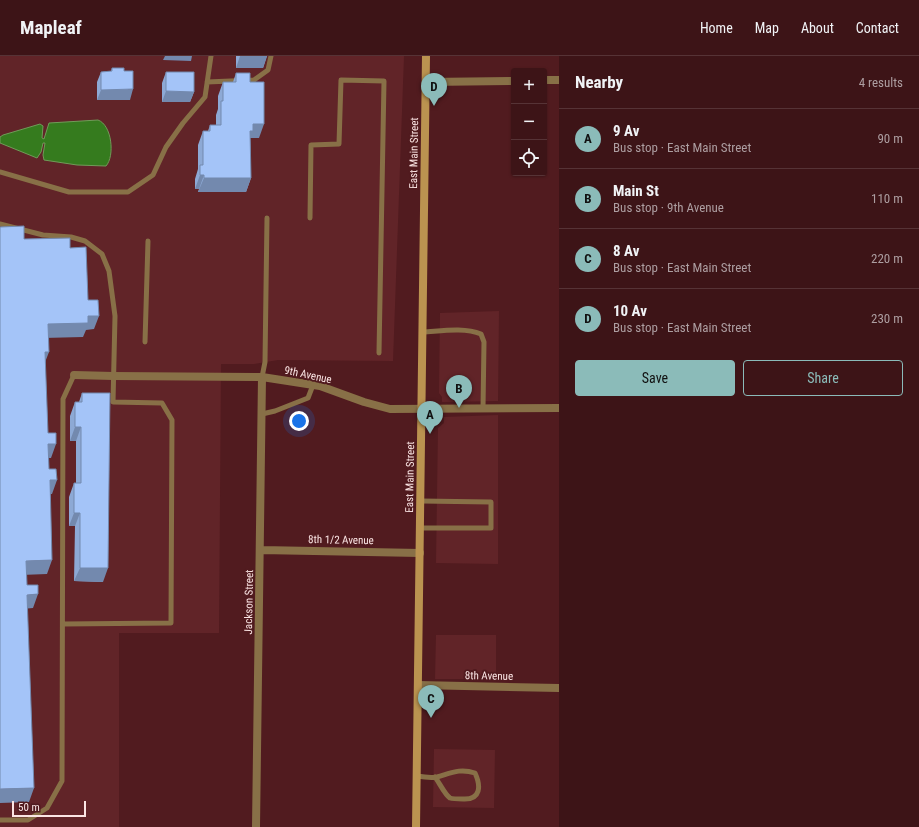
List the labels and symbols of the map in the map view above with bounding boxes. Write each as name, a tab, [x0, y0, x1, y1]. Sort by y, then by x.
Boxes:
pin: D	[421, 73, 447, 106]
street label: East Main Street	[407, 117, 421, 189]
street label: 9th Avenue	[283, 364, 333, 386]
pin: B	[446, 375, 472, 408]
pin: A	[417, 401, 443, 434]
your location	[289, 411, 309, 431]
street label: East Main Street	[403, 441, 417, 513]
street label: 8th 1/2 Avenue	[308, 533, 374, 547]
street label: Jackson Street	[242, 569, 256, 635]
street label: 8th Avenue	[465, 669, 513, 683]
pin: C	[418, 685, 444, 718]
scale bar	[12, 799, 86, 818]

